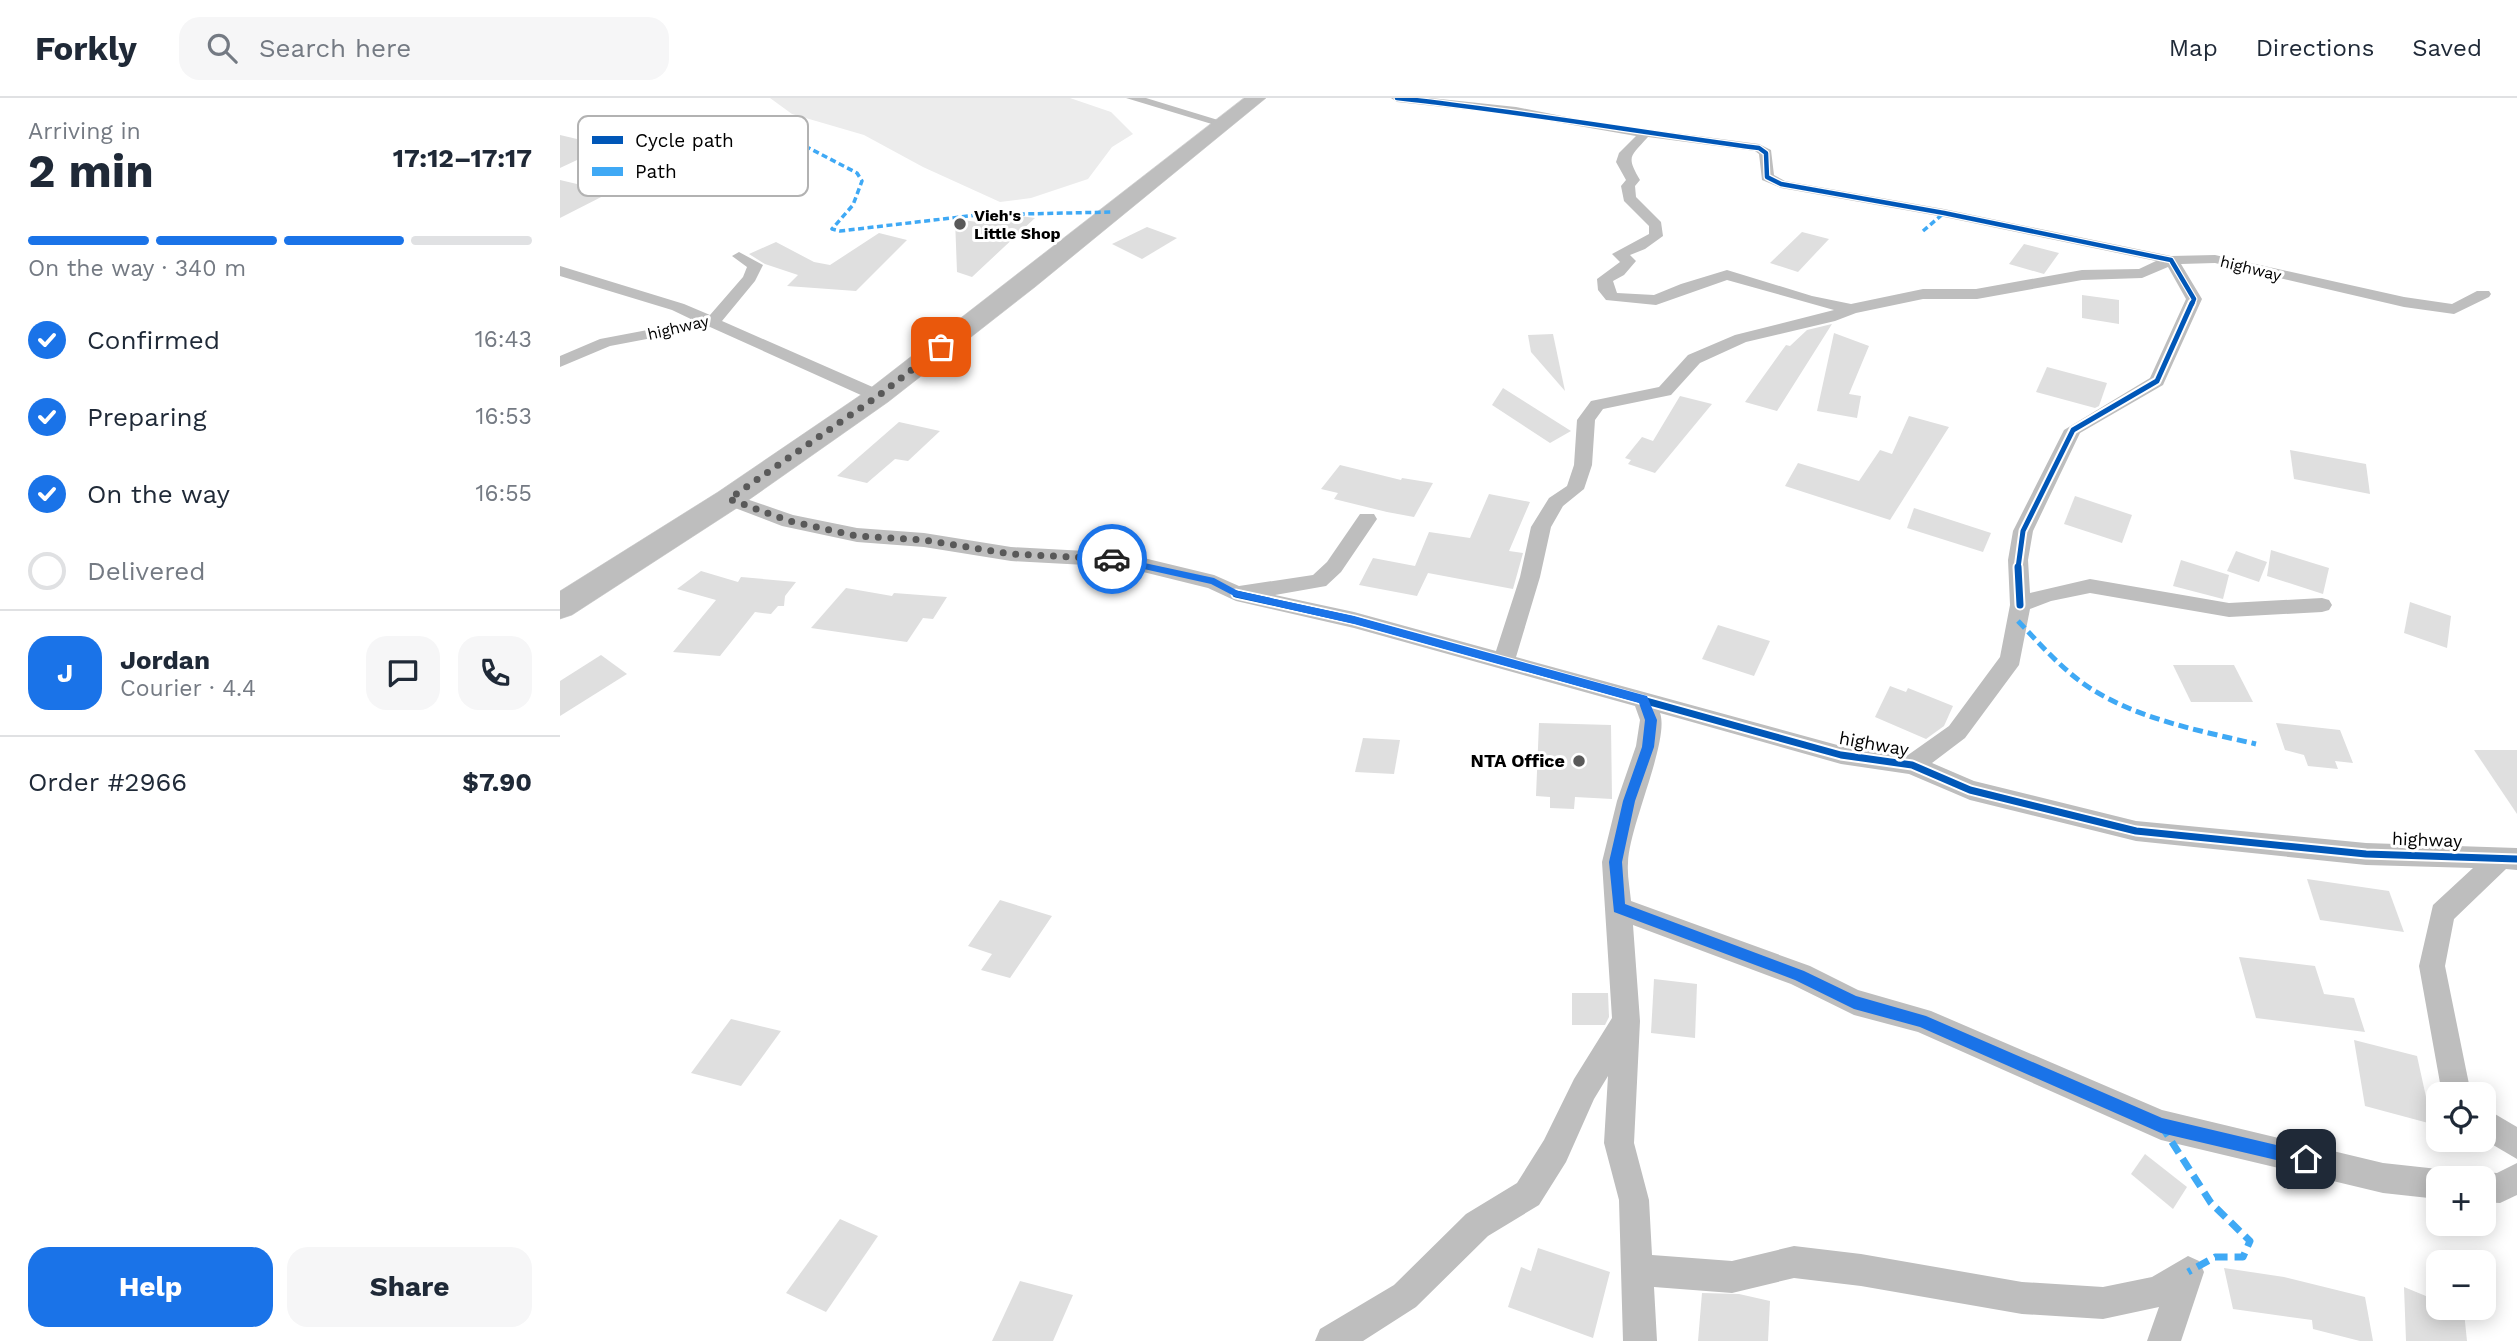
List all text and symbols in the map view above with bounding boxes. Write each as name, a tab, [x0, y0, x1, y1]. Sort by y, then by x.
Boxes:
search box	[179, 17, 669, 80]
text: Forkly	[35, 29, 137, 68]
icon: search	[203, 29, 241, 67]
text: Search here	[259, 33, 411, 63]
text: Map	[2169, 34, 2218, 62]
text: Directions	[2256, 34, 2374, 62]
text: Saved	[2412, 34, 2482, 62]
legend	[578, 116, 808, 196]
text: Arriving in	[28, 118, 141, 145]
text: Cycle path	[635, 129, 734, 152]
text: 17:12–17:17	[393, 143, 532, 173]
text: 2 min	[28, 144, 154, 198]
text: Path	[635, 160, 677, 183]
place label: Vieh's Little Shop	[974, 206, 1061, 243]
marker: Vieh's Little Shop	[952, 216, 968, 232]
street label: highway	[2218, 252, 2284, 285]
text: On the way · 340 m	[28, 255, 246, 282]
street label: highway	[646, 311, 711, 344]
pin	[911, 317, 971, 377]
icon: check	[28, 321, 66, 359]
text: Confirmed	[87, 325, 220, 355]
text: 16:43	[475, 326, 532, 353]
icon: bag	[922, 328, 960, 366]
icon: check	[28, 398, 66, 436]
text: Preparing	[87, 402, 207, 432]
text: 16:53	[475, 403, 532, 430]
icon: check	[28, 475, 66, 513]
text: On the way	[87, 479, 230, 509]
text: 16:55	[475, 480, 532, 507]
courier	[1077, 524, 1147, 594]
icon: car	[1093, 540, 1131, 578]
text: Delivered	[87, 556, 206, 586]
button: chat	[366, 636, 440, 710]
button: phone	[458, 636, 532, 710]
text: Jordan	[120, 645, 210, 675]
text: J	[57, 658, 73, 688]
text: Courier · 4.4	[120, 675, 256, 702]
street label: highway	[1838, 727, 1911, 760]
place label: NTA Office	[1471, 750, 1565, 771]
marker: NTA Office	[1571, 753, 1587, 769]
text: Order #2966	[28, 767, 187, 797]
text: $7.90	[462, 767, 532, 797]
street label: highway	[2392, 828, 2463, 851]
map controls	[2426, 1082, 2496, 1320]
button: locate	[2426, 1082, 2496, 1152]
pin	[2276, 1129, 2336, 1189]
icon: home	[2287, 1140, 2325, 1178]
button: +	[2426, 1166, 2496, 1236]
button: Help	[28, 1247, 273, 1327]
button: Share	[287, 1247, 532, 1327]
button: −	[2426, 1250, 2496, 1320]

